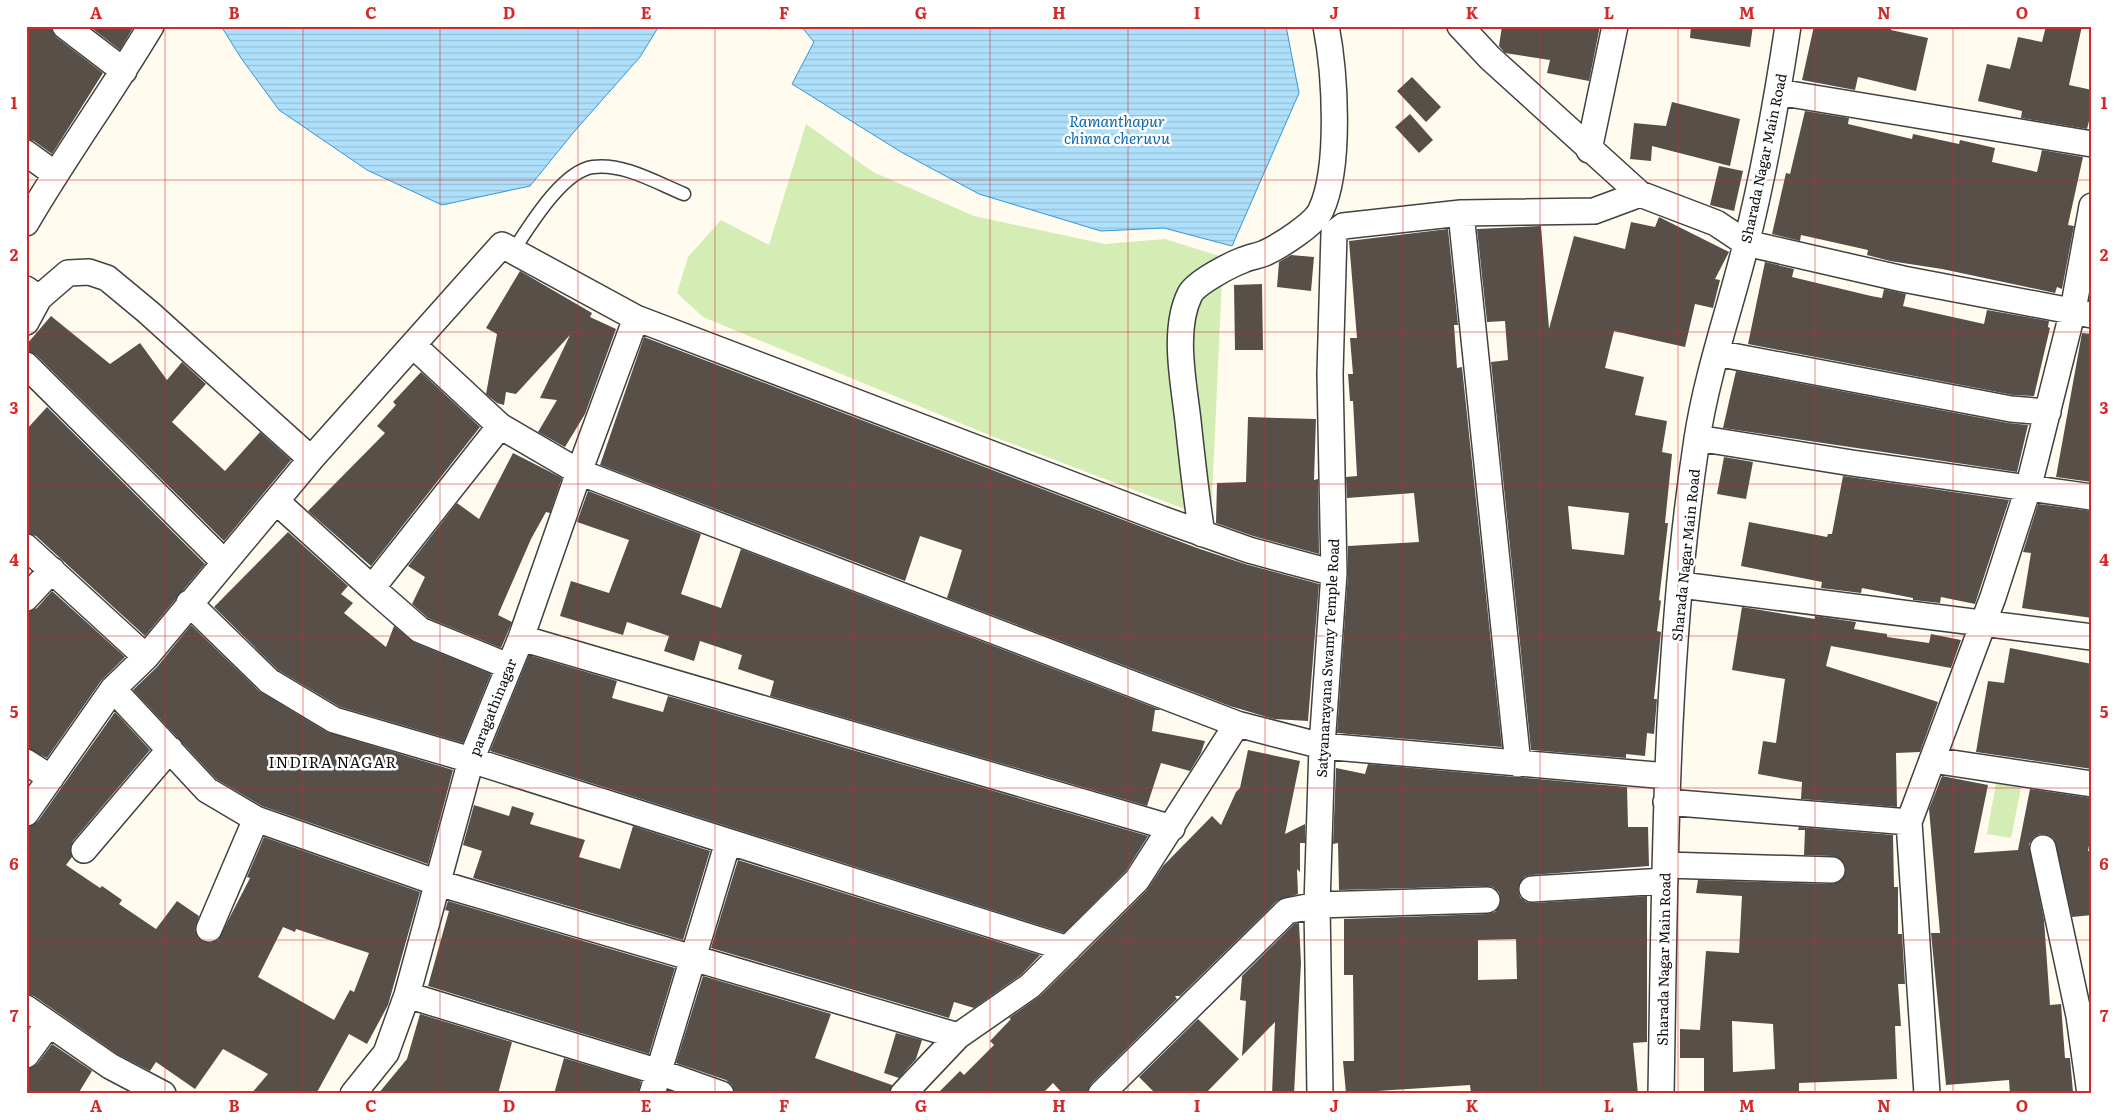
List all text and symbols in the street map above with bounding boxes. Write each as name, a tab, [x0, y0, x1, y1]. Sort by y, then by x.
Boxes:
text: A	[90, 0, 102, 24]
text: B	[228, 0, 240, 24]
text: C	[365, 0, 377, 24]
text: D	[503, 0, 515, 24]
text: E	[641, 0, 652, 24]
text: F	[779, 0, 789, 24]
text: G	[915, 0, 927, 24]
text: H	[1052, 0, 1066, 24]
text: I	[1194, 0, 1200, 24]
text: J	[1329, 0, 1339, 24]
text: K	[1466, 0, 1479, 24]
text: L	[1604, 0, 1614, 24]
text: M	[1739, 0, 1755, 24]
text: N	[1877, 0, 1891, 24]
text: O	[2016, 0, 2028, 24]
street label: Sharada Nagar Main Road	[1735, 71, 1791, 245]
text: 1	[11, 90, 18, 114]
text: 1	[2101, 90, 2108, 114]
water label: Ramanthapur chinna cheruvu	[1064, 109, 1170, 149]
text: 2	[10, 242, 19, 266]
text: 2	[2100, 242, 2109, 266]
text: 3	[10, 395, 19, 419]
text: 3	[2100, 395, 2109, 419]
street label: Sharada Nagar Main Road	[1666, 467, 1704, 642]
street label: Satyanarayana Swamy Temple Road	[1311, 538, 1343, 778]
text: 4	[9, 547, 19, 571]
text: 4	[2099, 547, 2109, 571]
street label: paragathinagar	[463, 655, 521, 759]
text: 5	[10, 699, 19, 723]
text: 5	[2100, 699, 2109, 723]
district label: INDIRA NAGAR	[269, 750, 397, 773]
text: 6	[9, 851, 19, 875]
text: 6	[2099, 851, 2109, 875]
street label: Sharada Nagar Main Road	[1651, 872, 1675, 1046]
text: 7	[10, 1003, 19, 1027]
text: 7	[2100, 1003, 2109, 1027]
text: A	[90, 1093, 102, 1117]
text: B	[228, 1093, 240, 1117]
text: C	[365, 1093, 377, 1117]
text: D	[503, 1093, 515, 1117]
text: E	[641, 1093, 652, 1117]
text: F	[779, 1093, 789, 1117]
text: G	[915, 1093, 927, 1117]
text: H	[1052, 1093, 1066, 1117]
text: I	[1194, 1093, 1200, 1117]
text: J	[1329, 1093, 1339, 1117]
text: K	[1466, 1093, 1479, 1117]
text: L	[1604, 1093, 1614, 1117]
text: M	[1739, 1093, 1755, 1117]
text: N	[1877, 1093, 1891, 1117]
text: O	[2016, 1093, 2028, 1117]

